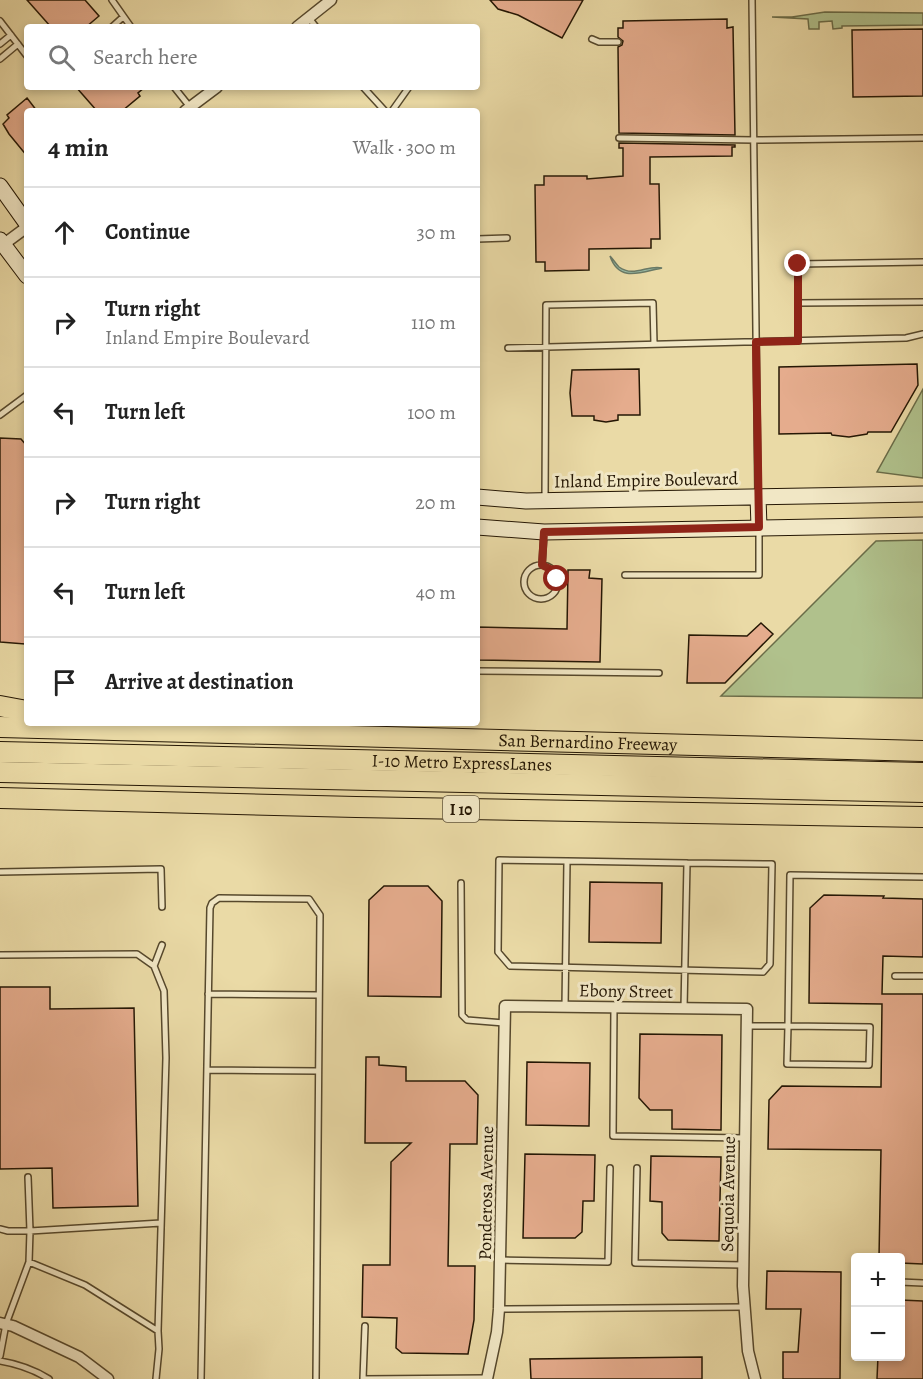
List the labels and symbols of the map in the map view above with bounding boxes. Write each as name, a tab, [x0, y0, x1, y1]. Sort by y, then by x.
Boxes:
route end	[784, 250, 810, 276]
street label: Inland Empire Boulevard	[554, 466, 739, 494]
route start	[543, 565, 569, 591]
street label: San Bernardino Freeway	[498, 728, 679, 757]
street label: I-10 Metro ExpressLanes	[371, 748, 552, 777]
road number: I 10	[443, 796, 479, 822]
street label: Ebony Street	[579, 978, 673, 1004]
street label: Ponderosa Avenue	[473, 1126, 499, 1260]
street label: Sequoia Avenue	[715, 1136, 741, 1252]

